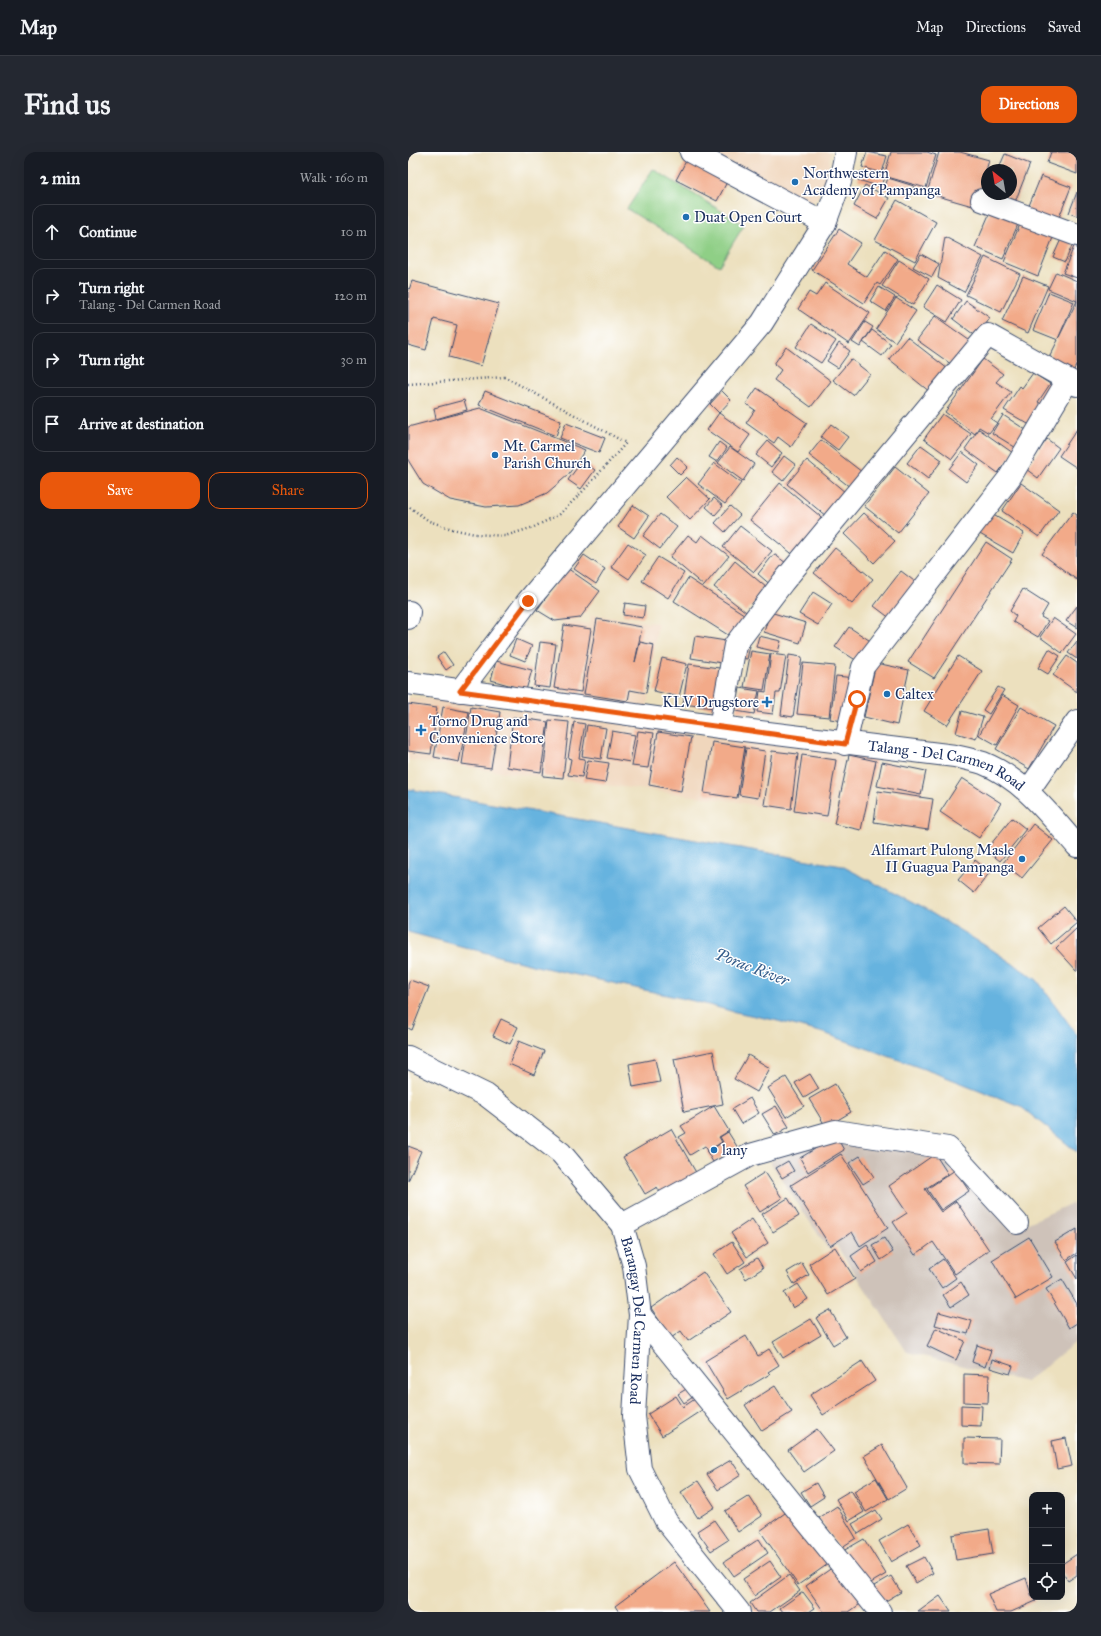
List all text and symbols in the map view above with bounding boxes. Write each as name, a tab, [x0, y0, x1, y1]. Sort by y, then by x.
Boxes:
text: Map	[20, 16, 57, 39]
text: Map	[916, 19, 943, 36]
text: Directions	[965, 19, 1026, 36]
text: Saved	[1048, 19, 1081, 36]
button: Directions	[981, 86, 1077, 123]
text: Find us	[24, 87, 110, 122]
place label: Northwestern Academy of Pampanga	[802, 164, 941, 199]
north arrow	[981, 164, 1017, 200]
text: 2 min	[40, 168, 80, 189]
text: Walk · 160 m	[300, 170, 368, 186]
marker: Northwestern Academy of Pampanga	[790, 177, 800, 187]
place label: Duat Open Court	[694, 208, 803, 226]
marker: Duat Open Court	[681, 212, 691, 222]
icon: ahead	[41, 221, 63, 243]
text: Continue	[79, 223, 137, 241]
text: 10 m	[341, 224, 367, 240]
text: Turn right	[79, 279, 144, 297]
icon: right	[41, 285, 63, 307]
text: 120 m	[334, 288, 367, 304]
text: Talang - Del Carmen Road	[79, 297, 221, 313]
icon: right	[41, 349, 63, 371]
text: Turn right	[79, 351, 144, 369]
text: 30 m	[341, 352, 367, 368]
icon: arrive	[41, 413, 63, 435]
text: Arrive at destination	[79, 415, 204, 433]
place label: Mt. Carmel Parish Church	[503, 437, 592, 472]
marker: Mt. Carmel Parish Church	[490, 450, 500, 460]
button: Save	[40, 472, 200, 509]
button: Share	[208, 472, 368, 509]
route end	[519, 592, 537, 610]
place label: Caltex	[895, 685, 934, 703]
marker: Caltex	[882, 689, 892, 699]
route start	[848, 690, 866, 708]
place label: KLV Drugstore	[662, 693, 759, 711]
marker: KLV Drugstore	[762, 697, 772, 707]
place label: Torno Drug and Convenience Store	[429, 712, 544, 747]
marker: Torno Drug and Convenience Store	[416, 725, 426, 735]
street label: Talang - Del Carmen Road	[867, 736, 1029, 795]
place label: Alfamart Pulong Masle II Guagua Pampanga	[870, 841, 1015, 876]
marker: Alfamart Pulong Masle II Guagua Pampanga	[1017, 854, 1027, 864]
water label: Porac River	[712, 944, 793, 990]
place label: lany	[722, 1141, 748, 1159]
marker: lany	[709, 1145, 719, 1155]
street label: Barangay Del Carmen Road	[617, 1234, 649, 1406]
map controls	[1029, 1492, 1065, 1600]
button: +	[1029, 1492, 1065, 1528]
button: −	[1029, 1528, 1065, 1564]
button: locate	[1029, 1564, 1065, 1600]

